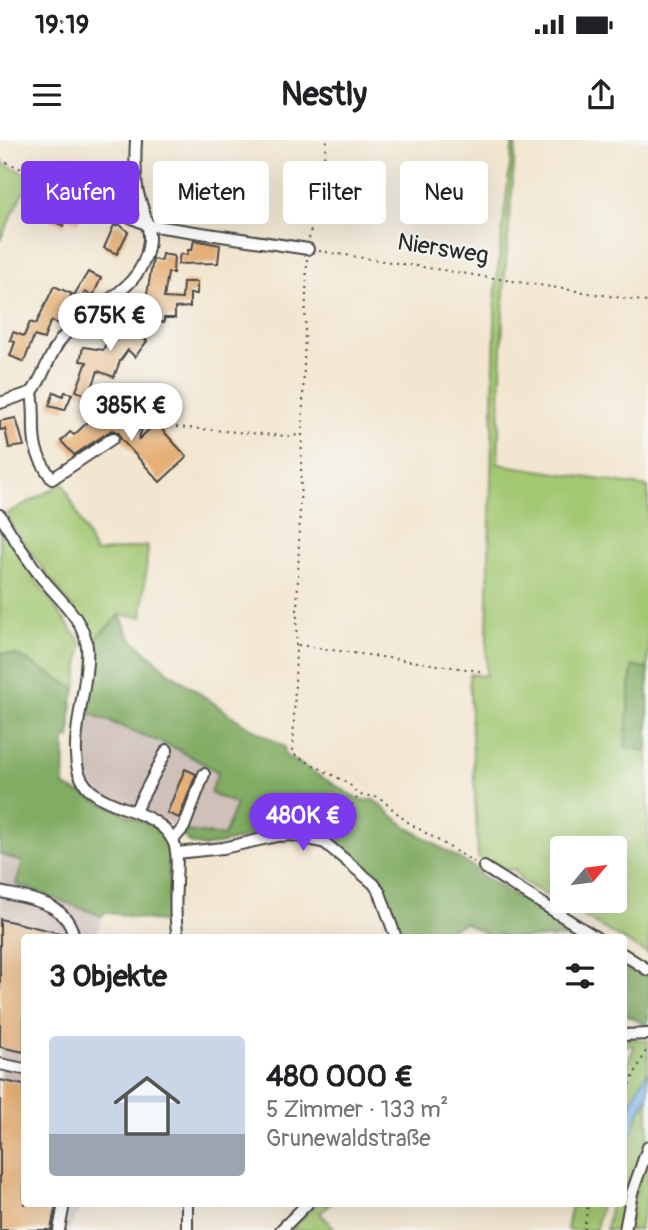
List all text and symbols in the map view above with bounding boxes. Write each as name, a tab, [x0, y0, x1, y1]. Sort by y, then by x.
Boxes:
text: 19:19	[35, 9, 89, 41]
text: Nestly	[281, 75, 367, 115]
icon: menu	[28, 76, 66, 114]
icon: share	[582, 76, 620, 114]
chip: Kaufen	[21, 161, 139, 224]
chip: Mieten	[153, 161, 269, 224]
chip: Filter	[283, 161, 386, 224]
chip: Neu	[400, 161, 488, 224]
street label: Niersweg	[395, 228, 491, 270]
pin: 675K €	[53, 294, 167, 353]
text: 675K €	[74, 301, 146, 330]
pin: 385K €	[74, 384, 188, 443]
text: 385K €	[96, 391, 166, 420]
pin: 480K €	[246, 794, 360, 853]
text: 480K €	[266, 801, 340, 830]
north arrow	[550, 836, 626, 914]
map controls	[550, 836, 627, 913]
icon: filters	[561, 957, 599, 995]
text: 3 Objekte	[49, 958, 167, 995]
text: 480 000 €	[266, 1058, 413, 1095]
icon: home	[105, 1064, 189, 1148]
text: 5 Zimmer · 133 m²	[266, 1095, 448, 1124]
text: Grunewaldstraße	[266, 1124, 431, 1153]

